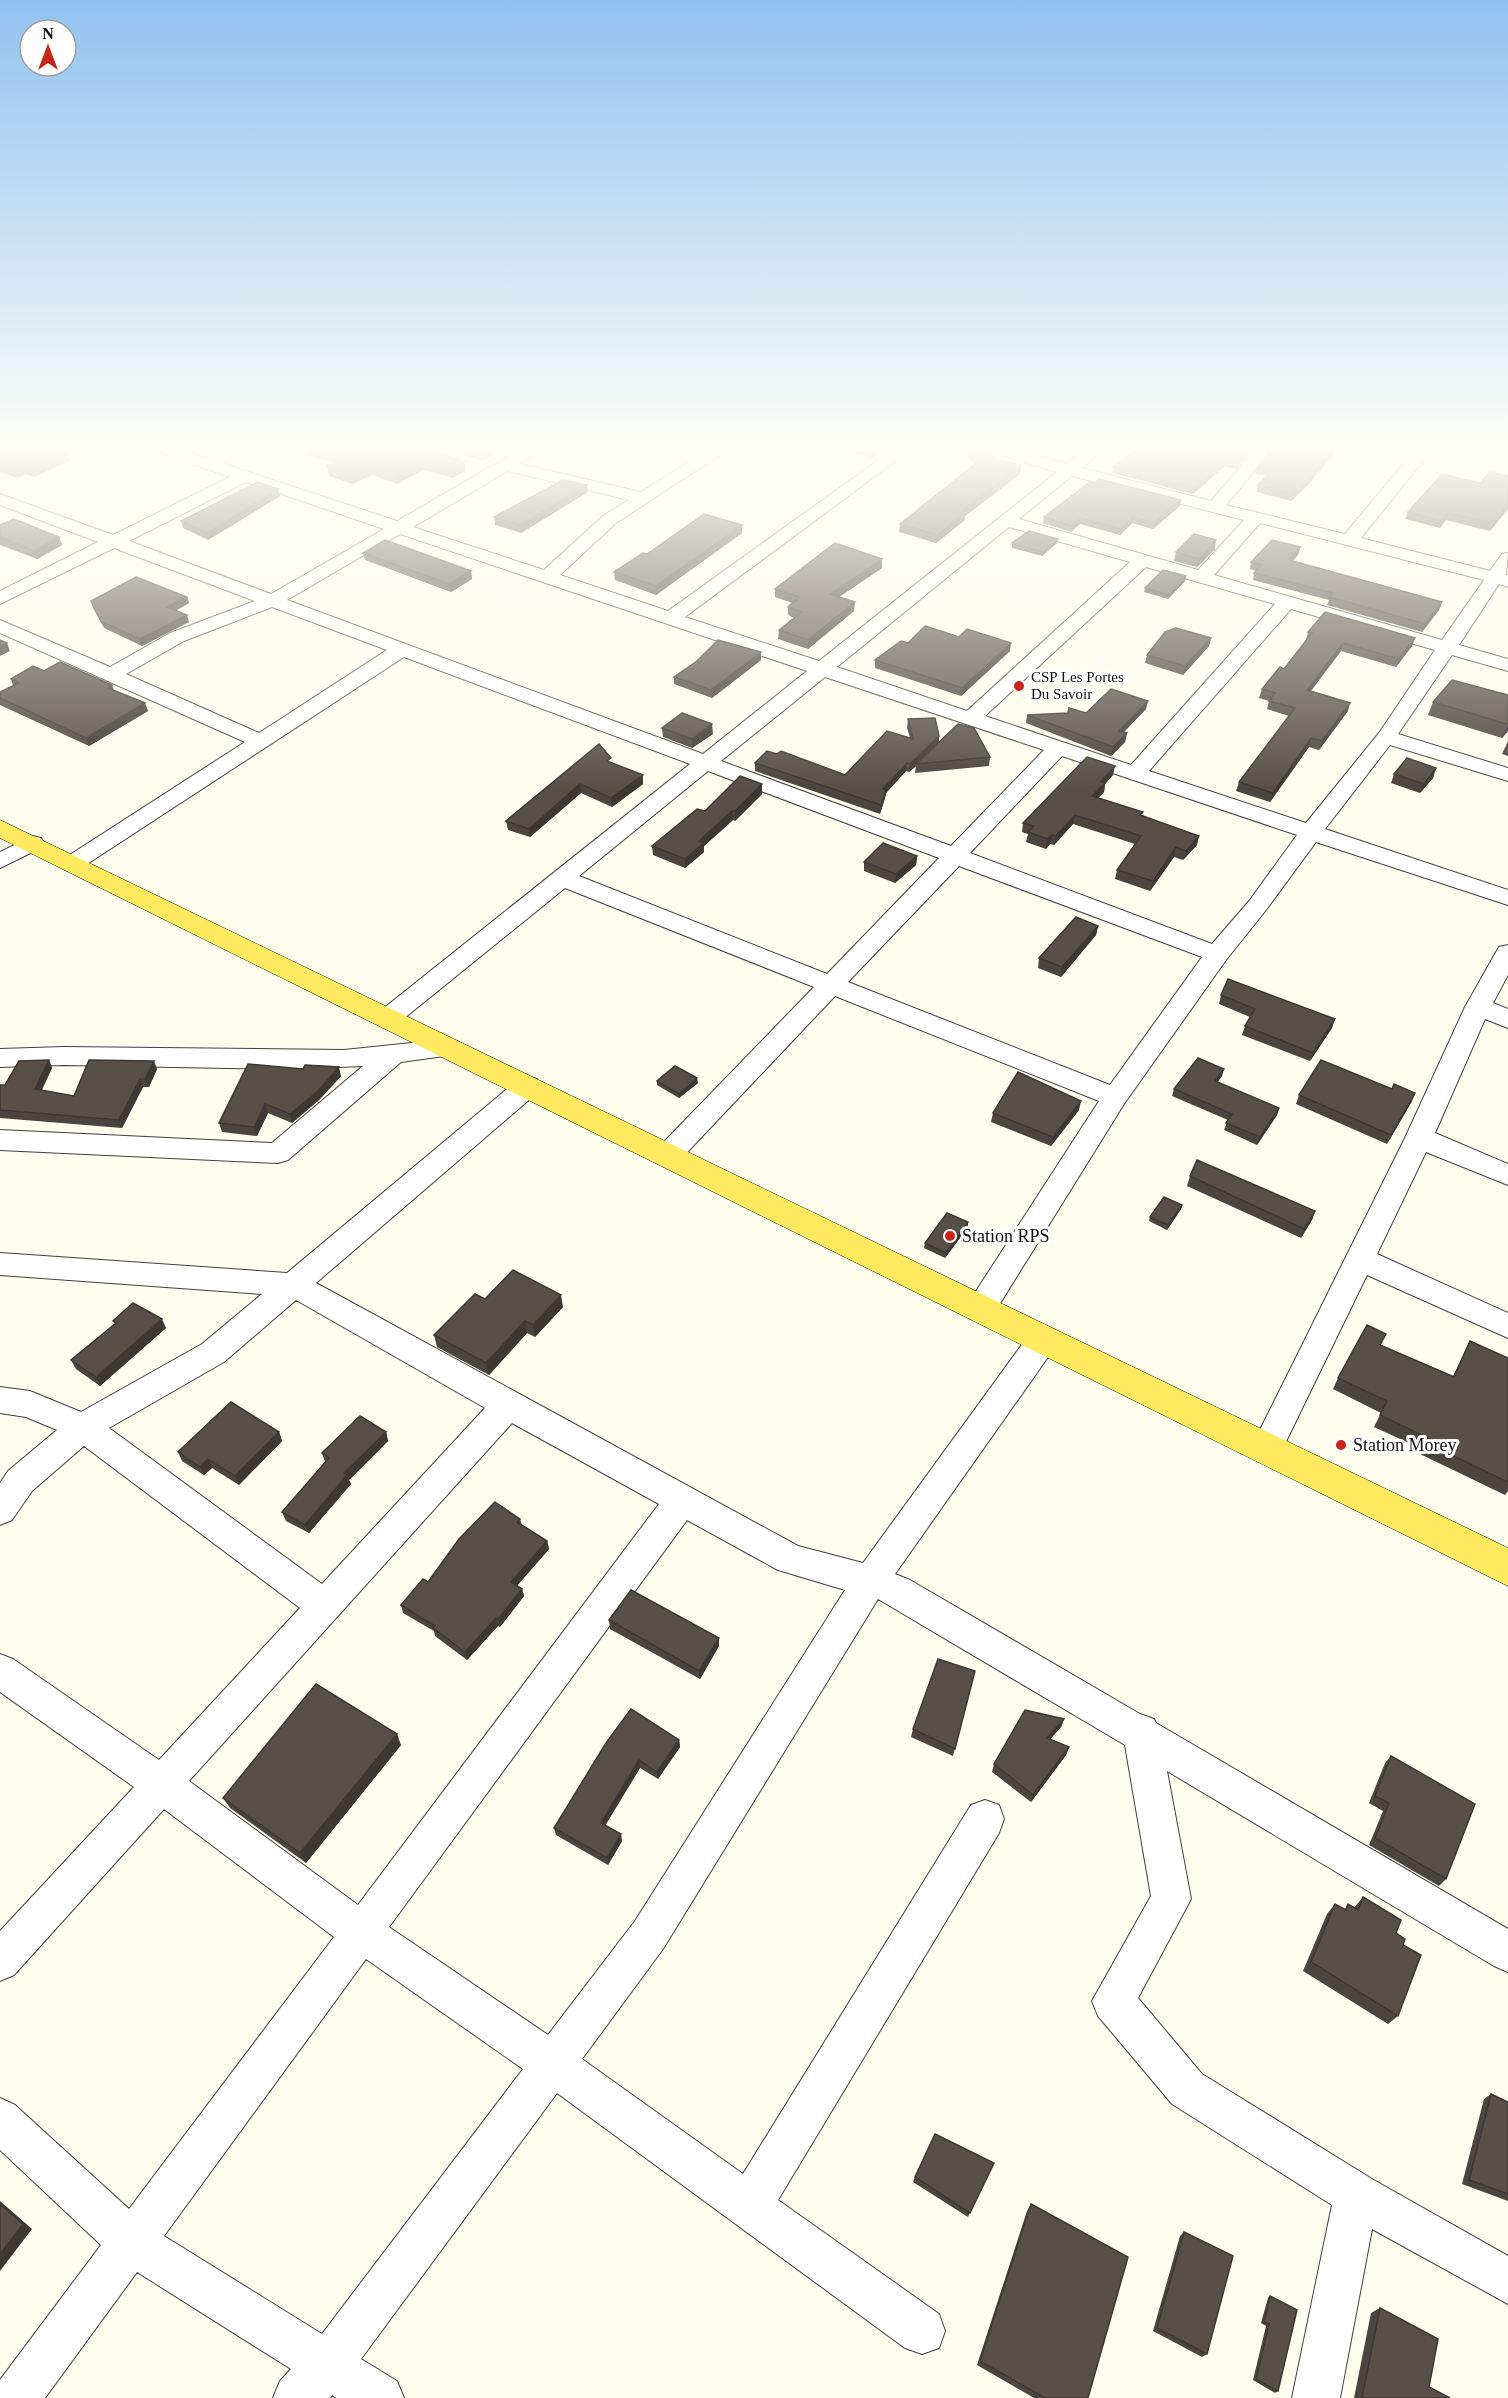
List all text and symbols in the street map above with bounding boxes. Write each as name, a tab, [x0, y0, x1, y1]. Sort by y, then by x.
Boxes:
north arrow	[18, 18, 78, 78]
text: N	[42, 25, 54, 42]
place label: CSP Les Portes Du Savoir	[1031, 669, 1124, 702]
marker: CSP Les Portes Du Savoir	[1012, 679, 1026, 693]
place label: Station RPS	[962, 1226, 1050, 1246]
marker: Station RPS	[943, 1229, 957, 1243]
place label: Station Morey	[1353, 1435, 1457, 1455]
marker: Station Morey	[1334, 1438, 1348, 1452]

